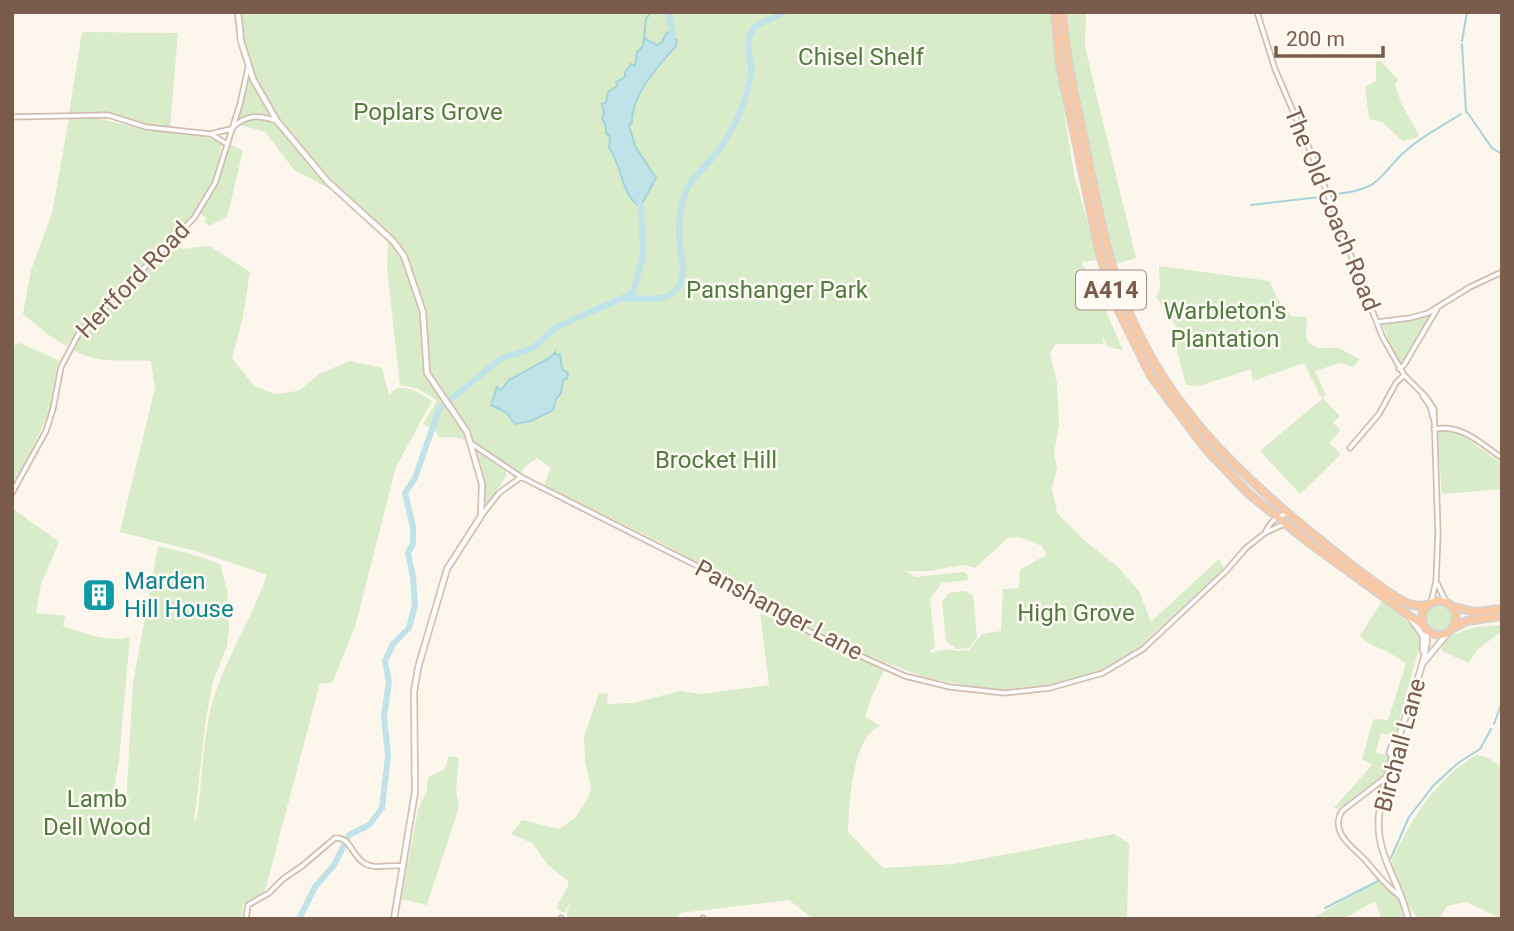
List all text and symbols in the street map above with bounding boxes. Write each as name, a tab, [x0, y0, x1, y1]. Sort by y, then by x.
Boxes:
scale bar	[1276, 14, 1383, 58]
text: 200 m	[1286, 27, 1345, 51]
park label: Chisel Shelf	[798, 43, 925, 71]
park label: Poplars Grove	[353, 98, 503, 126]
street label: The Old Coach Road	[1278, 103, 1386, 315]
street label: Hertford Road	[71, 216, 195, 344]
road number: A414	[1076, 270, 1146, 310]
park label: Panshanger Park	[686, 276, 869, 304]
park label: Warbleton's Plantation	[1163, 297, 1287, 353]
park label: Brocket Hill	[655, 446, 777, 474]
street label: Panshanger Lane	[691, 554, 867, 666]
place label: Marden Hill House	[124, 567, 234, 623]
building icon: Marden Hill House	[80, 576, 118, 614]
park label: High Grove	[1017, 599, 1135, 627]
street label: Birchall Lane	[1369, 675, 1431, 815]
park label: Lamb Dell Wood	[43, 785, 151, 841]

